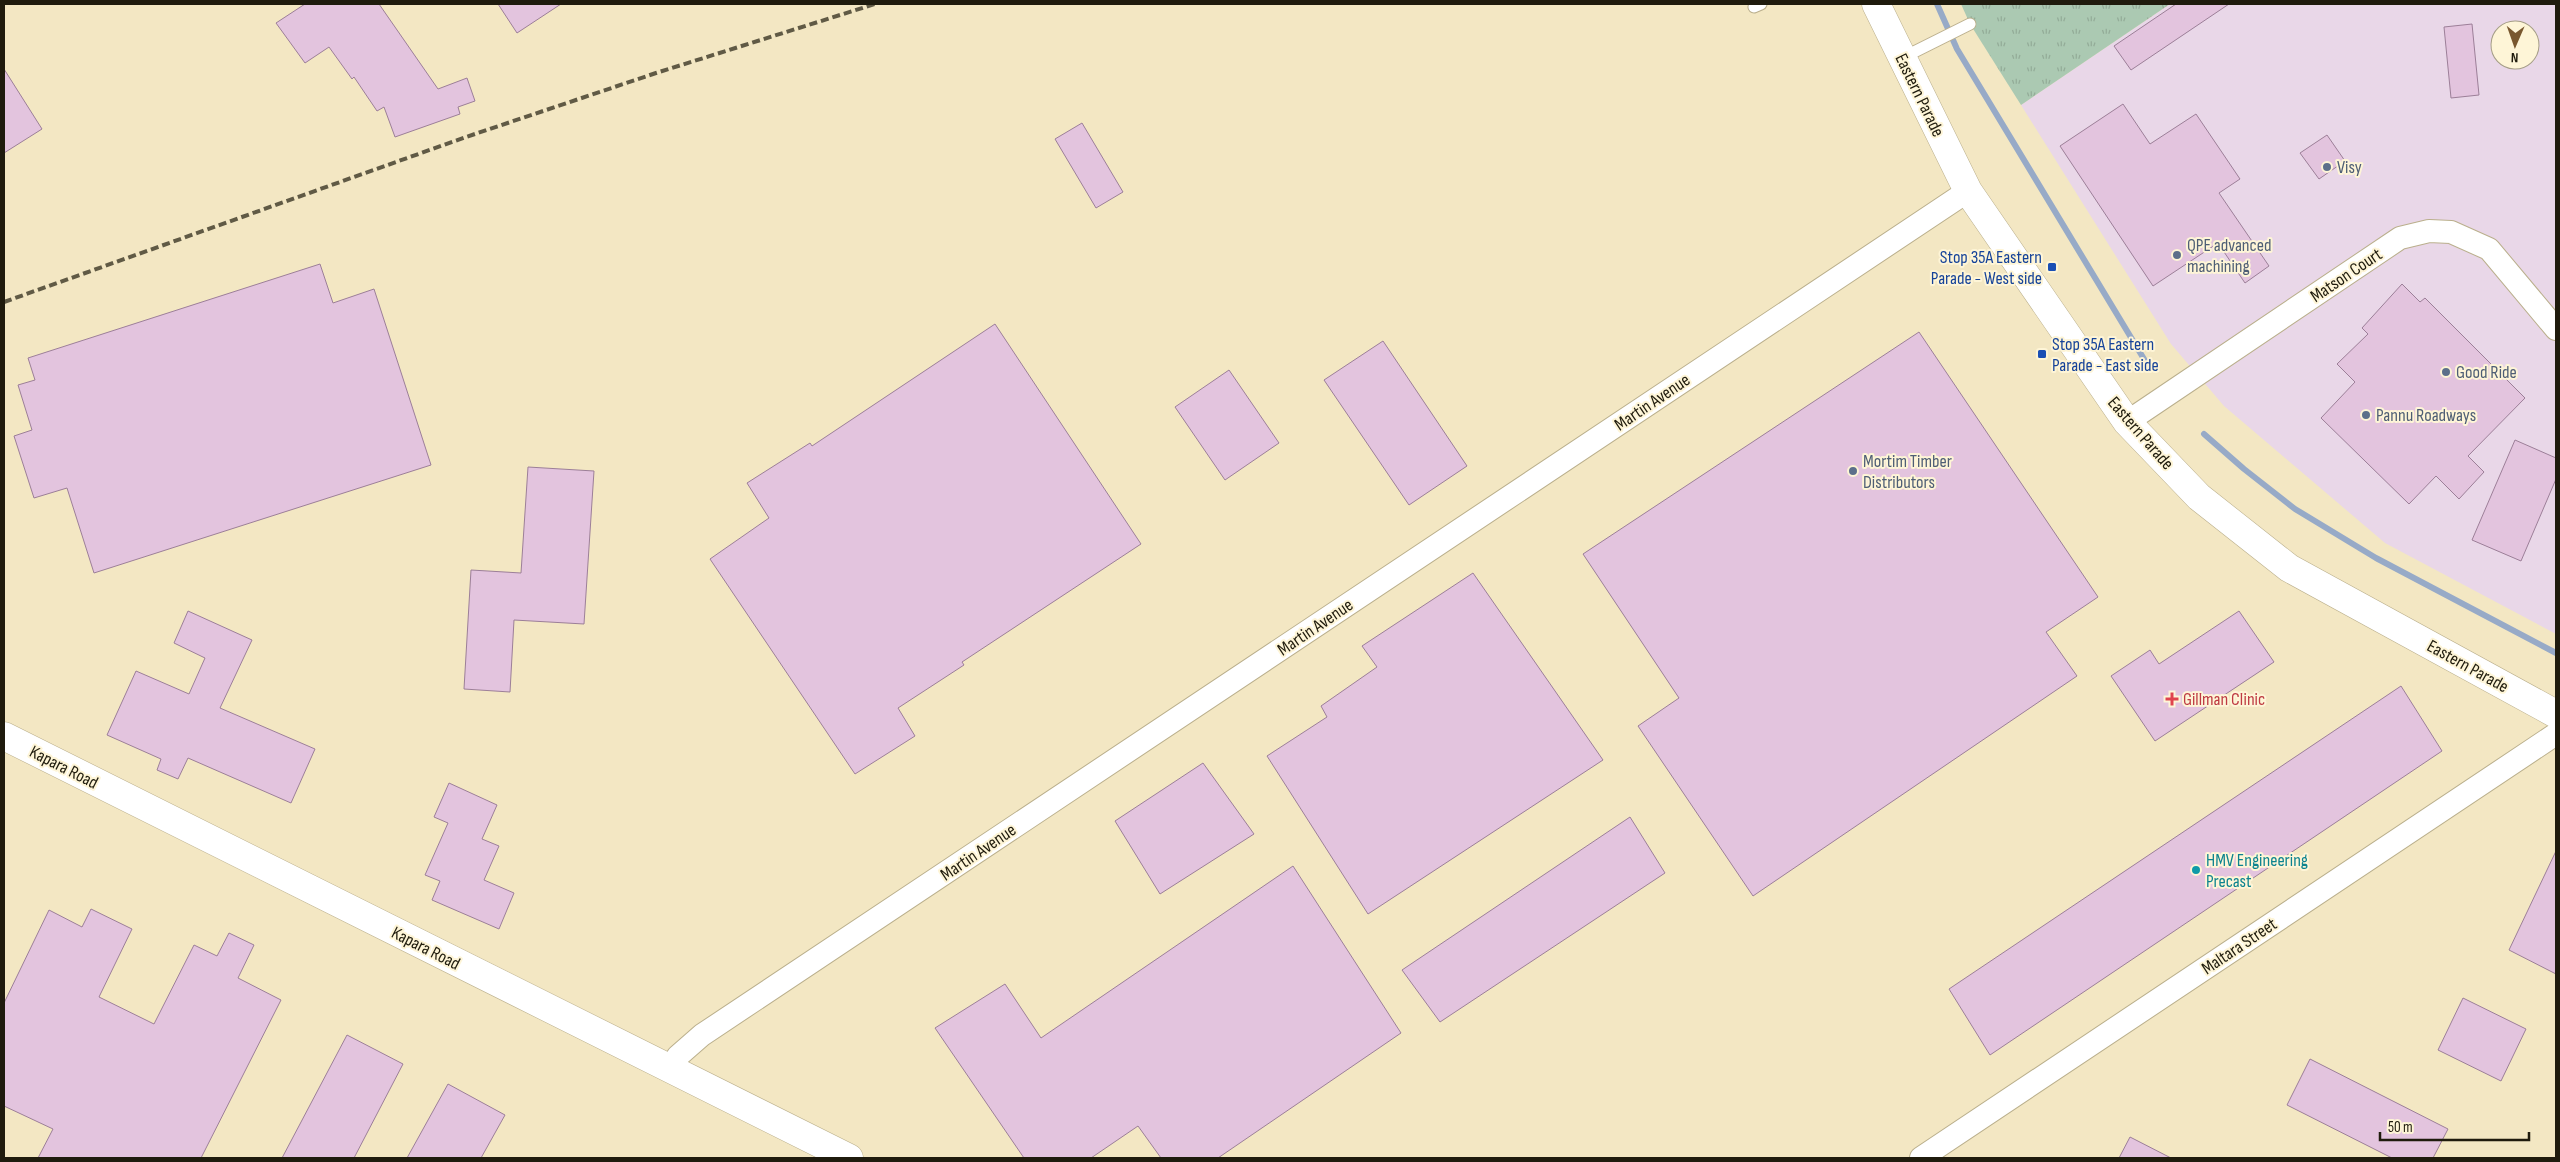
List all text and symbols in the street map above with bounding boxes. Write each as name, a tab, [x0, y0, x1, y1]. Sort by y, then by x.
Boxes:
north arrow	[2490, 20, 2540, 70]
text: N	[2511, 49, 2519, 66]
street label: Eastern Parade	[1890, 50, 1949, 140]
place label: Visy	[2337, 157, 2362, 178]
marker: Visy	[2321, 161, 2333, 173]
place label: QPE advanced machining	[2187, 235, 2271, 277]
street label: Matson Court	[2306, 244, 2387, 307]
place label: Stop 35A Eastern Parade - West side	[1931, 247, 2042, 289]
marker: QPE advanced machining	[2171, 249, 2183, 261]
marker: Stop 35A Eastern Parade - West side	[2046, 261, 2058, 273]
place label: Stop 35A Eastern Parade - East side	[2052, 334, 2159, 376]
marker: Stop 35A Eastern Parade - East side	[2036, 348, 2048, 360]
place label: Good Ride	[2456, 362, 2517, 383]
marker: Good Ride	[2440, 366, 2452, 378]
street label: Martin Avenue	[1611, 370, 1694, 435]
street label: Eastern Parade	[2103, 393, 2178, 474]
place label: Pannu Roadways	[2376, 405, 2476, 426]
marker: Pannu Roadways	[2360, 409, 2372, 421]
place label: Mortim Timber Distributors	[1863, 451, 1952, 493]
marker: Mortim Timber Distributors	[1847, 465, 1859, 477]
street label: Martin Avenue	[1274, 595, 1357, 660]
street label: Eastern Parade	[2423, 636, 2512, 697]
place label: Gillman Clinic	[2183, 689, 2265, 710]
marker: Gillman Clinic	[2165, 692, 2179, 706]
street label: Kapara Road	[26, 741, 102, 794]
street label: Martin Avenue	[937, 820, 1020, 885]
place label: HMV Engineering Precast	[2206, 850, 2308, 892]
marker: HMV Engineering Precast	[2190, 864, 2202, 876]
street label: Maltara Street	[2198, 913, 2281, 979]
street label: Kapara Road	[388, 922, 464, 975]
scale bar	[2380, 1110, 2529, 1142]
text: 50 m	[2388, 1118, 2413, 1137]

